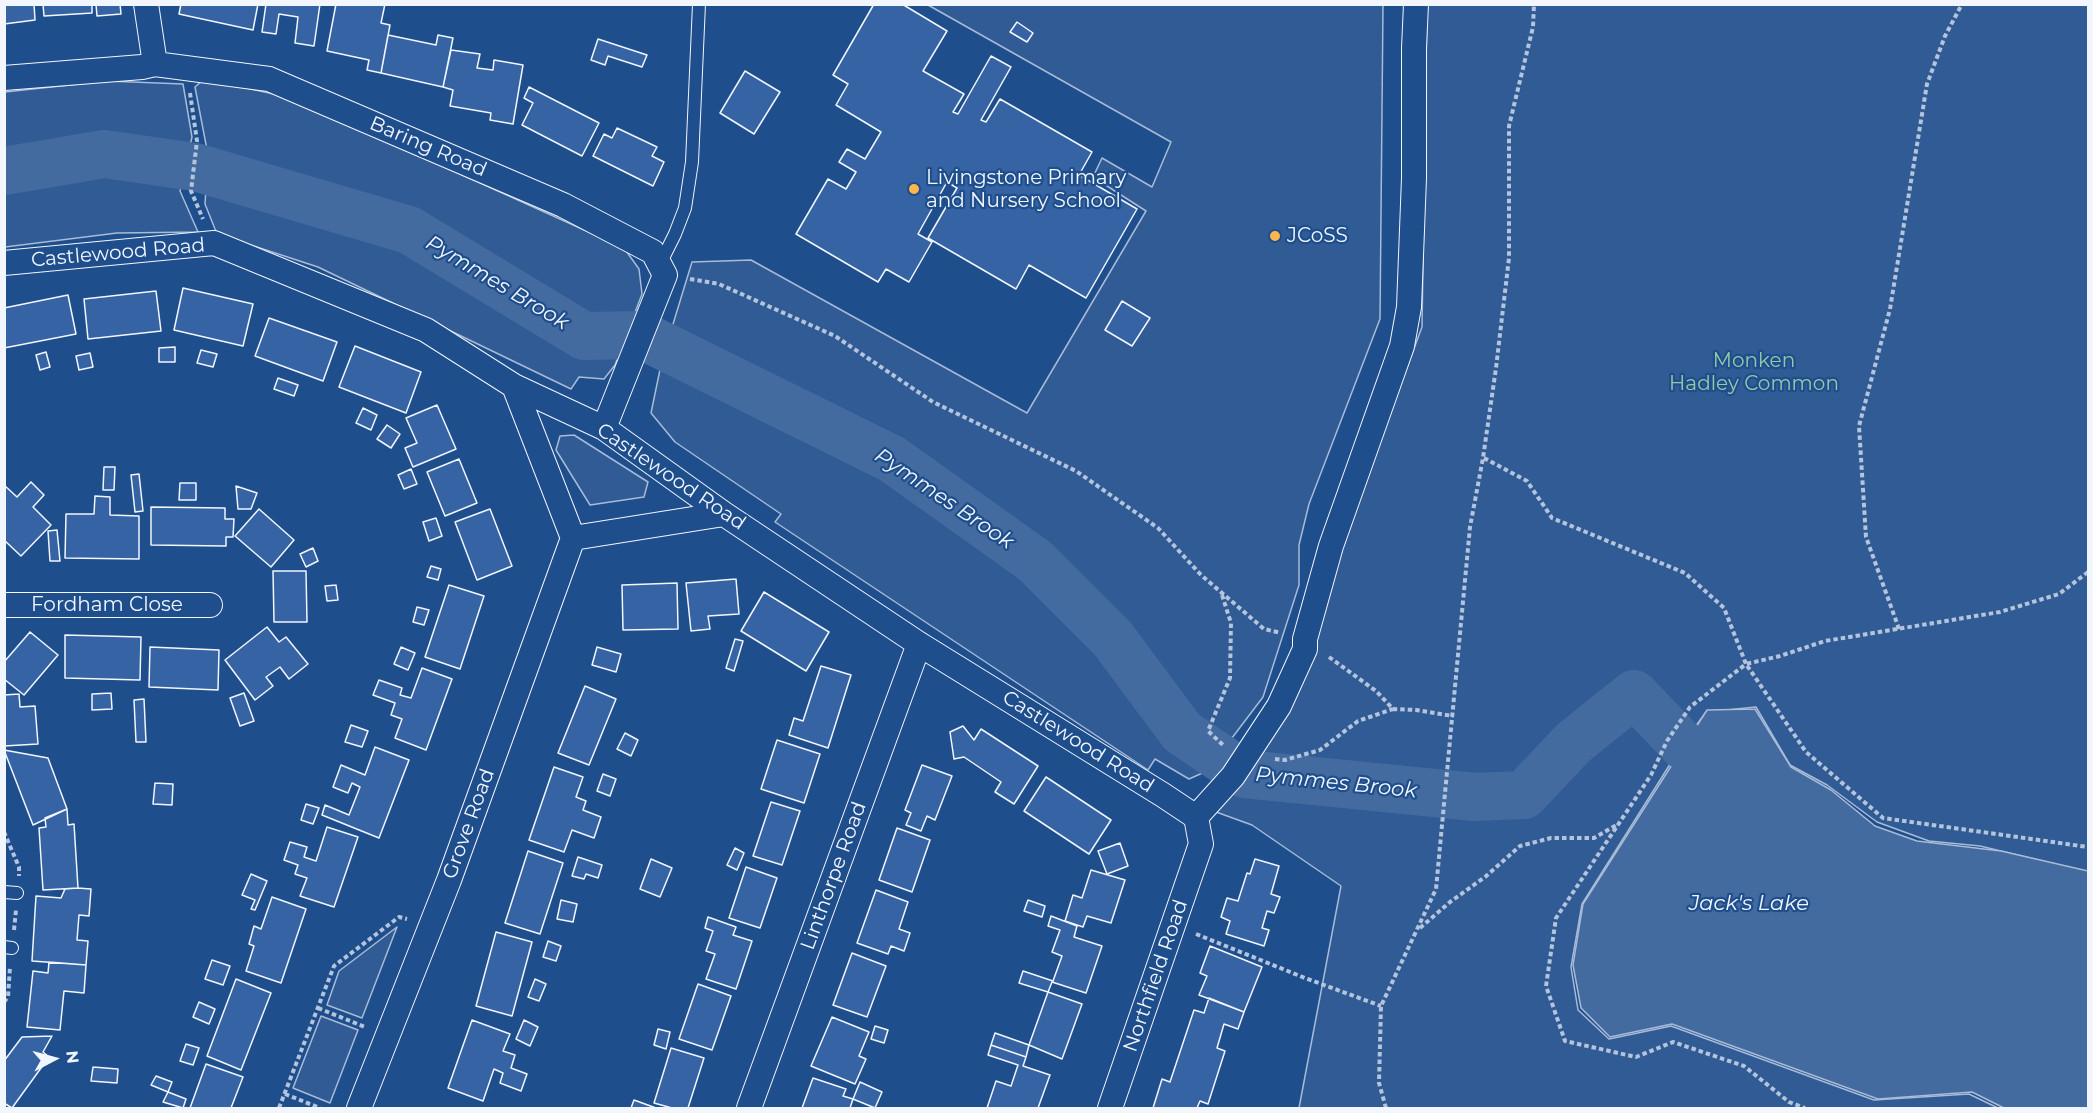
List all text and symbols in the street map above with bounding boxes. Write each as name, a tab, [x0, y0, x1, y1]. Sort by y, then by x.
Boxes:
street label: Baring Road	[366, 112, 490, 182]
place label: Livingstone Primary and Nursery School	[926, 166, 1126, 213]
marker: Livingstone Primary and Nursery School	[907, 182, 921, 196]
place label: JCoSS	[1287, 224, 1348, 248]
marker: JCoSS	[1268, 229, 1282, 243]
water label: Pymmes Brook	[421, 230, 573, 336]
street label: Castlewood Road	[30, 233, 206, 273]
park label: Monken Hadley Common	[1669, 349, 1839, 396]
street label: Castlewood Road	[592, 418, 750, 536]
water label: Pymmes Brook	[870, 443, 1018, 555]
street label: Fordham Close	[31, 593, 183, 617]
street label: Castlewood Road	[998, 686, 1158, 798]
water label: Pymmes Brook	[1254, 762, 1418, 804]
street label: Grove Road	[438, 766, 500, 882]
street label: Linthorpe Road	[796, 799, 872, 953]
water label: Jack's Lake	[1689, 891, 1809, 917]
street label: Northfield Road	[1119, 897, 1193, 1055]
north arrow	[24, 1029, 84, 1089]
text: N	[62, 1050, 83, 1064]

